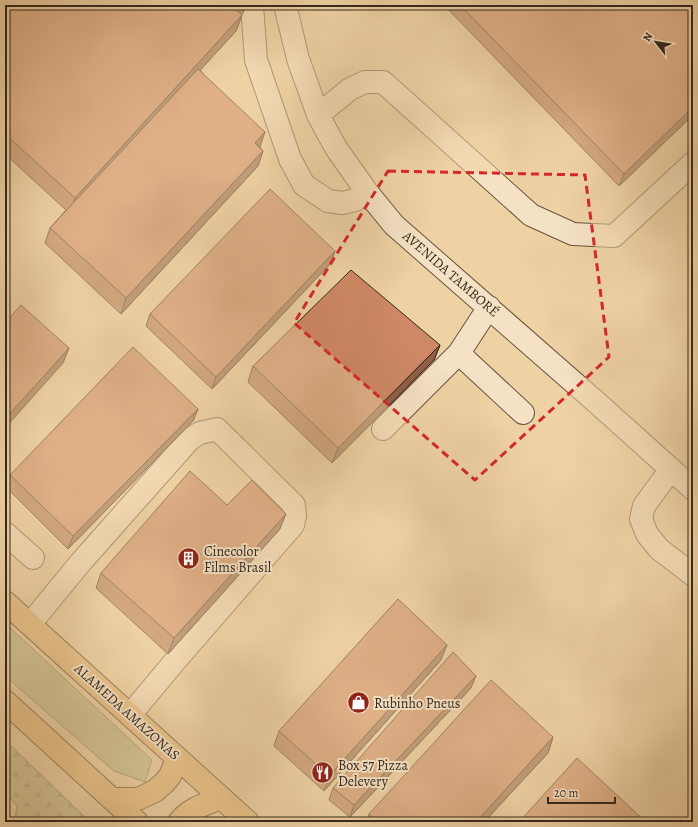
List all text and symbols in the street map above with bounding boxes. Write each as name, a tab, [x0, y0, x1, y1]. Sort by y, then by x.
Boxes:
north arrow	[636, 22, 676, 62]
text: N	[639, 30, 656, 44]
street label: AVENIDA TAMBORÉ	[398, 226, 503, 321]
place label: Cinecolor Films Brasil	[204, 542, 272, 577]
building icon: Cinecolor Films Brasil	[175, 546, 201, 572]
street label: ALAMEDA AMAZONAS	[69, 659, 184, 765]
shop icon: Rubinho Pneus	[345, 690, 371, 716]
place label: Rubinho Pneus	[374, 694, 460, 713]
place label: Box 57 Pizza Delevery	[338, 756, 408, 791]
restaurant icon: Box 57 Pizza Delevery	[309, 760, 335, 786]
scale bar	[548, 779, 615, 805]
text: 20 m	[554, 785, 578, 801]

